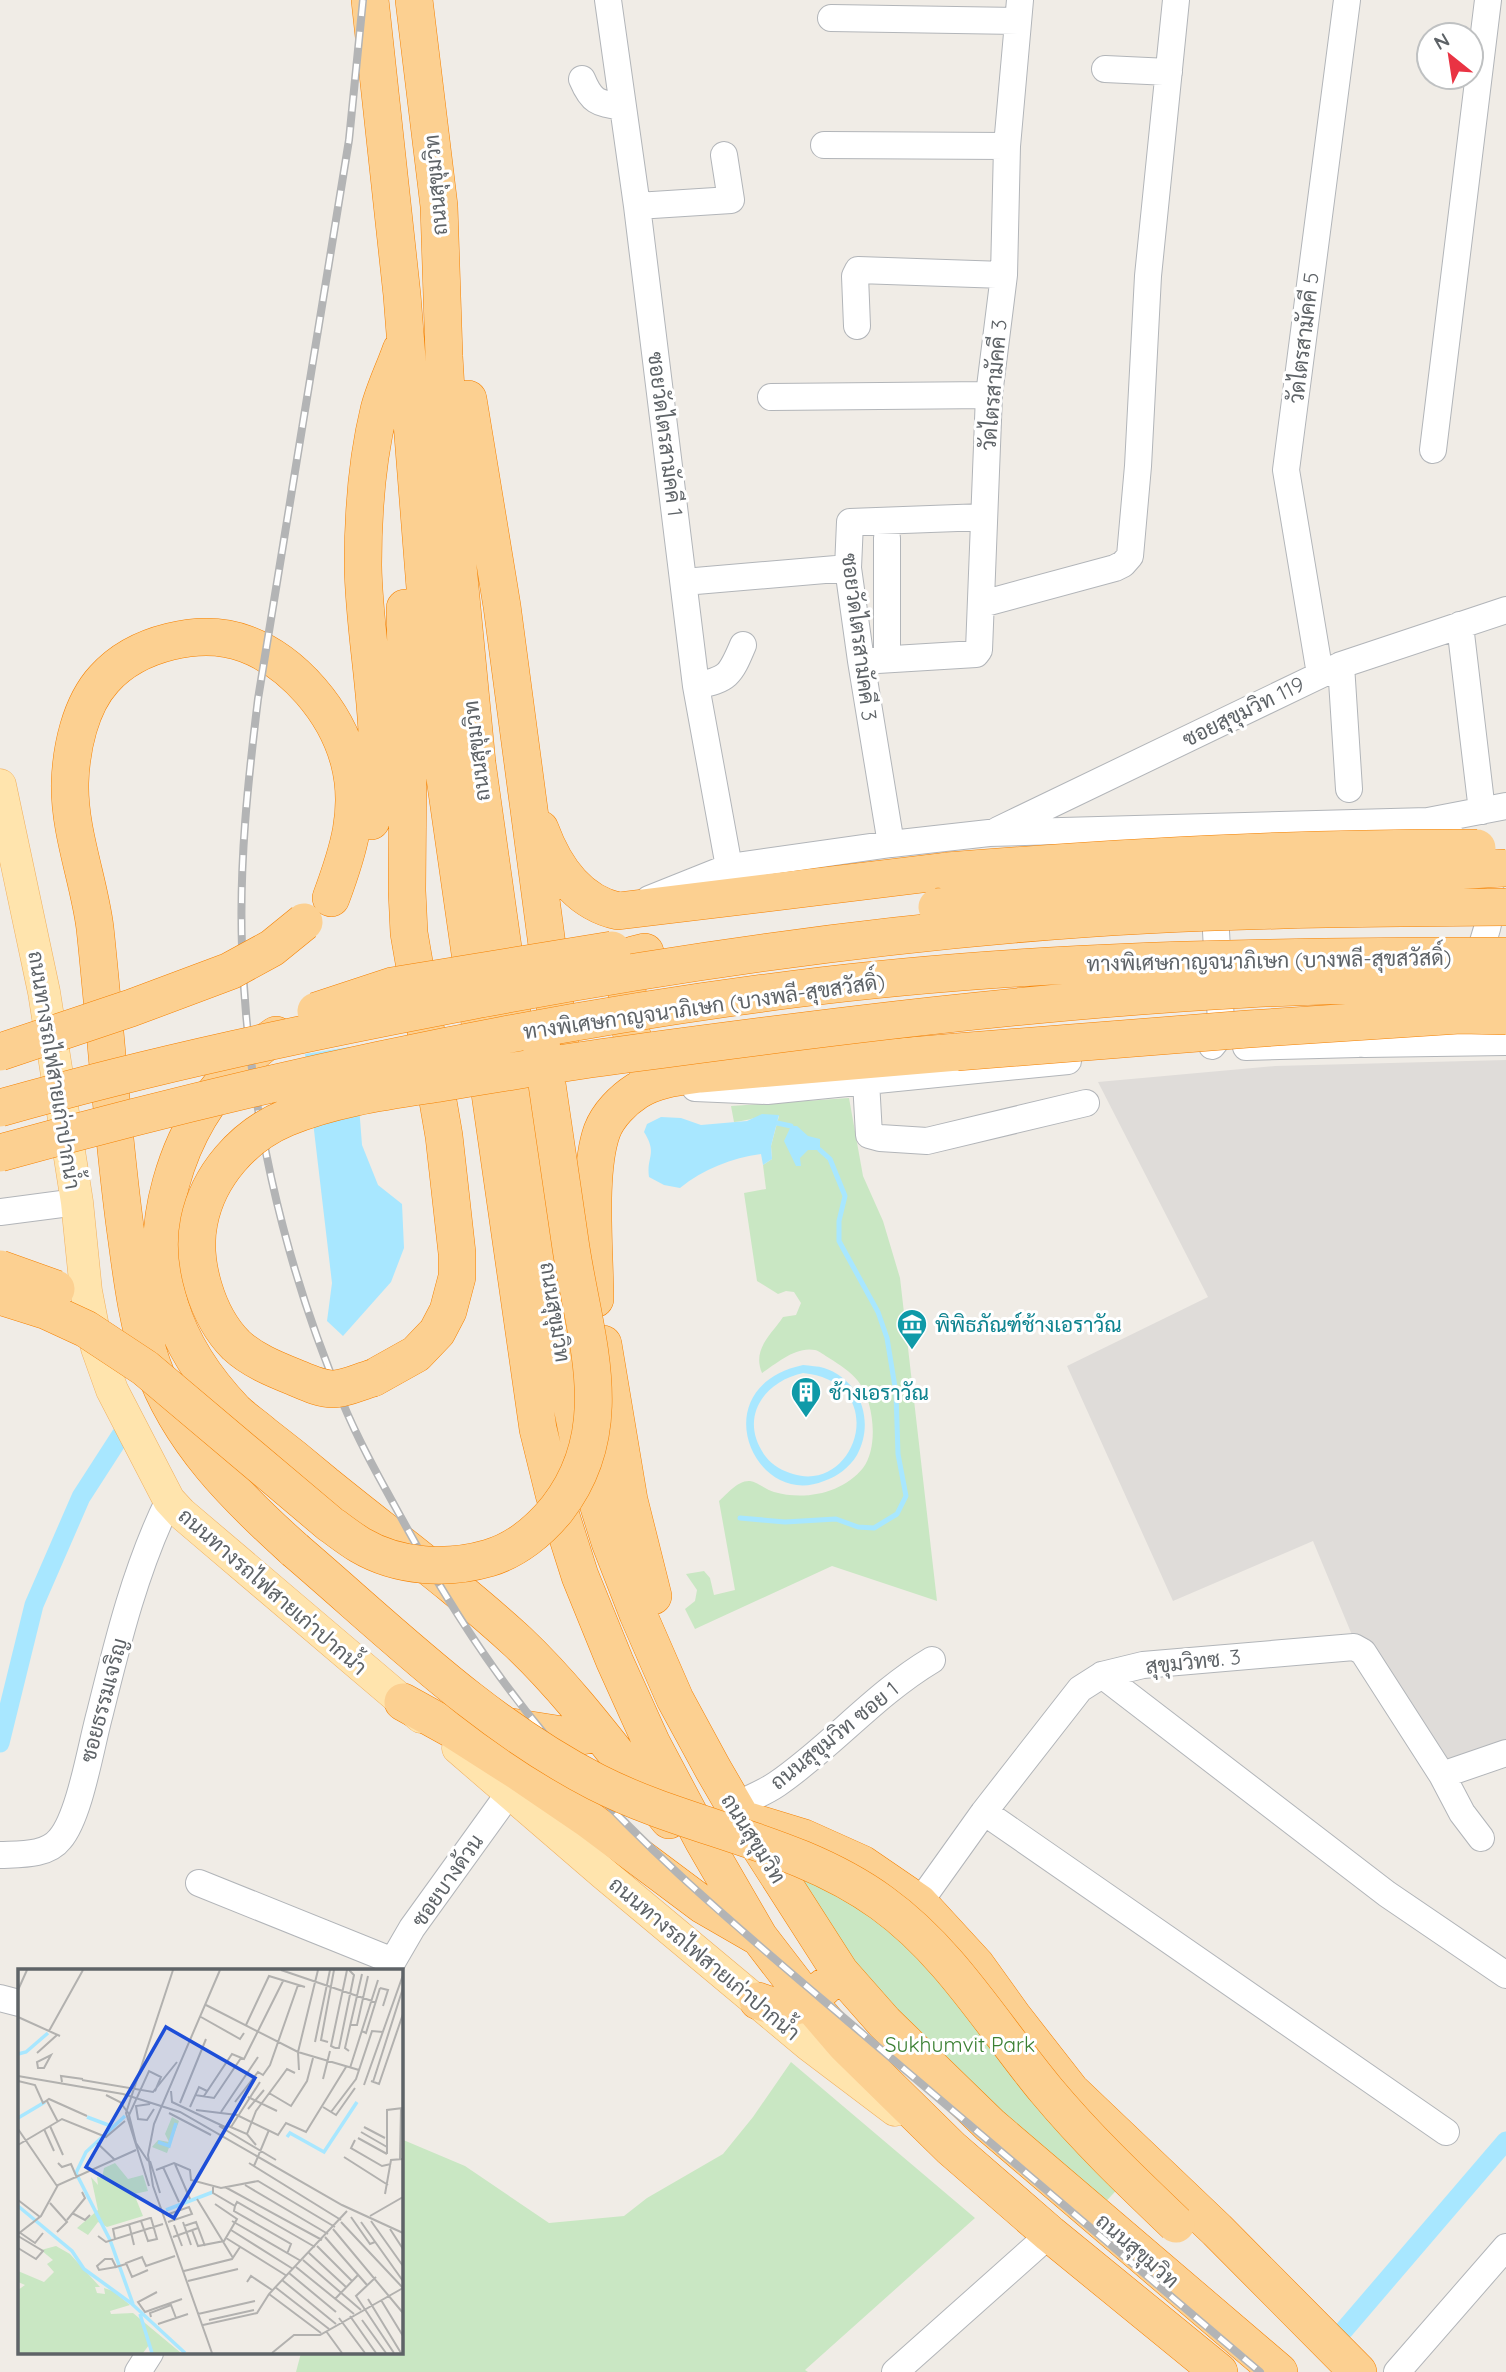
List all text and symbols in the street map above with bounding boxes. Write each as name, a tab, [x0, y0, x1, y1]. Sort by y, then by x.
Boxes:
north arrow	[1415, 21, 1485, 91]
text: N	[1429, 27, 1454, 55]
street label: ถนนสุขุมวิท	[418, 133, 454, 236]
street label: วัดไตรสามัคคี 5	[1282, 271, 1324, 405]
street label: วัดไตรสามัคคี 3	[974, 318, 1012, 452]
street label: ซอยวัดไตรสามัคคี 1	[643, 350, 689, 518]
street label: ซอยวัดไตรสามัคคี 3	[837, 552, 883, 722]
street label: ซอยสุขุมวิท 119	[1178, 670, 1309, 753]
street label: ถนนสุขุมวิท	[457, 699, 497, 803]
street label: ทางพิเศษกาญจนาภิเษก (บางพลี-สุขสวัสดิ์)	[1086, 938, 1452, 978]
street label: ถนนทางรถไฟสายเก่าปากน้ำ	[23, 948, 91, 1191]
street label: ทางพิเศษกาญจนาภิเษก (บางพลี-สุขสวัสดิ์)	[521, 962, 887, 1046]
street label: ถนนสุขุมวิท	[533, 1260, 577, 1364]
museum icon: พิพิธภัณฑ์ช้างเอราวัณ	[895, 1307, 929, 1351]
place label: พิพิธภัณฑ์ช้างเอราวัณ	[935, 1311, 1122, 1337]
building icon: ช้างเอราวัณ	[789, 1375, 823, 1419]
place label: ช้างเอราวัณ	[829, 1379, 929, 1405]
street label: ถนนทางรถไฟสายเก่าปากน้ำ	[174, 1499, 375, 1680]
street label: ซอยธรรมเจริญ	[74, 1635, 132, 1765]
street label: สุขุมวิทซ. 3	[1144, 1643, 1242, 1681]
street label: ถนนสุขุมวิท ซอย 1	[765, 1675, 905, 1796]
street label: ถนนสุขุมวิท	[715, 1788, 792, 1889]
street label: ซอยบางด้วน	[406, 1829, 488, 1931]
street label: ถนนทางรถไฟสายเก่าปากน้ำ	[604, 1868, 808, 2045]
inset map	[18, 1969, 402, 2354]
park label: Sukhumvit Park	[885, 2031, 1035, 2057]
street label: ถนนสุขุมวิท	[1090, 2207, 1185, 2294]

